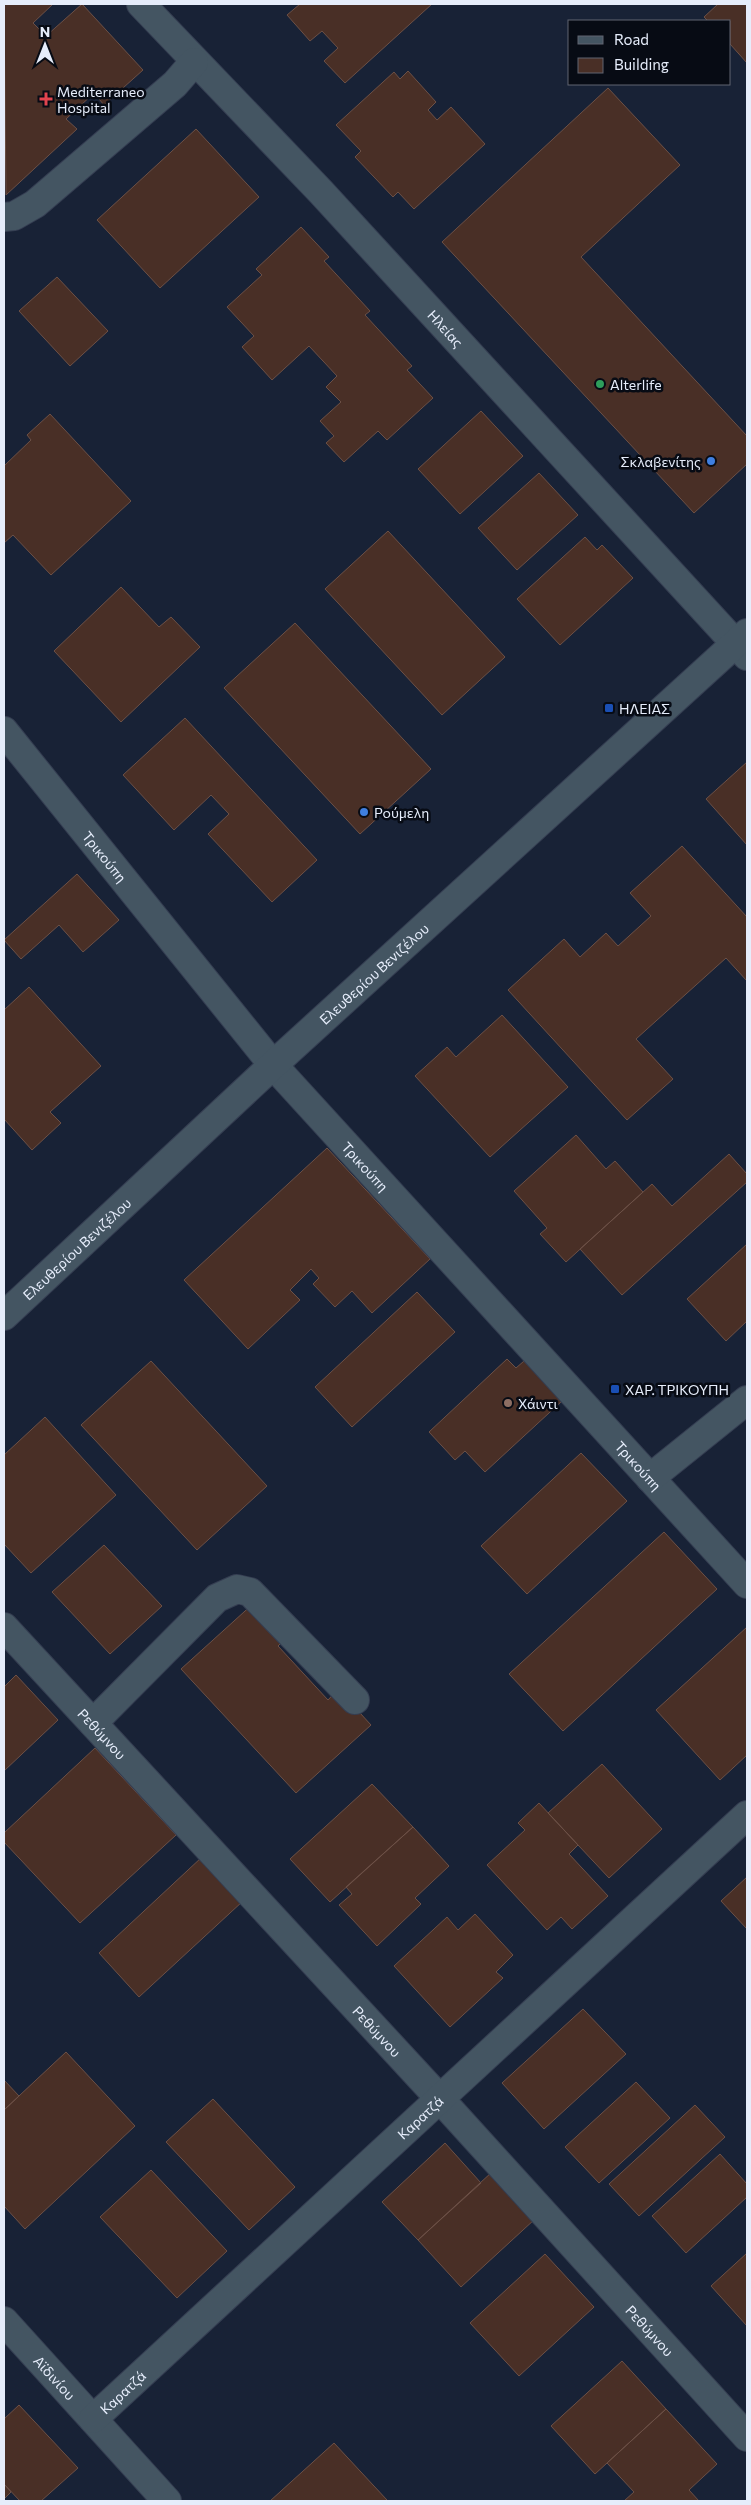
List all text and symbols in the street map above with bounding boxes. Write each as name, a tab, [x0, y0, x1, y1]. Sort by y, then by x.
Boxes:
north arrow	[20, 20, 70, 70]
legend	[568, 20, 731, 85]
text: N	[40, 23, 50, 40]
text: Road	[614, 30, 649, 48]
text: Building	[614, 55, 669, 73]
place label: Mediterraneo Hospital	[57, 83, 145, 116]
marker: Mediterraneo Hospital	[39, 92, 53, 106]
street label: Ηλείας	[425, 306, 467, 350]
place label: Alterlife	[610, 376, 662, 393]
marker: Alterlife	[594, 378, 606, 390]
place label: Σκλαβενίτης	[621, 453, 701, 470]
marker: Σκλαβενίτης	[705, 455, 717, 467]
place label: ΗΛΕΙΑΣ	[619, 700, 670, 717]
marker: ΗΛΕΙΑΣ	[603, 702, 615, 714]
place label: Ρούμελη	[374, 804, 429, 821]
marker: Ρούμελη	[358, 806, 370, 818]
street label: Τρικούπη	[79, 827, 131, 885]
street label: Ελευθερίου Βενιζέλου	[315, 919, 432, 1027]
street label: Τρικούπη	[339, 1138, 392, 1194]
street label: Ελευθερίου Βενιζέλου	[19, 1194, 134, 1303]
place label: ΧΑΡ. ΤΡΙΚΟΥΠΗ	[625, 1381, 729, 1398]
marker: ΧΑΡ. ΤΡΙΚΟΥΠΗ	[609, 1383, 621, 1395]
place label: Χάιντι	[518, 1395, 558, 1412]
marker: Χάιντι	[502, 1397, 514, 1409]
street label: Τρικούπη	[612, 1437, 665, 1493]
street label: Ρεθύμνου	[75, 1705, 130, 1763]
street label: Ρεθύμνου	[350, 2002, 405, 2060]
street label: Καρατζά	[394, 2092, 446, 2142]
street label: Ρεθύμνου	[623, 2301, 678, 2359]
street label: Αϊδινίου	[31, 2352, 79, 2403]
street label: Καρατζά	[96, 2367, 149, 2417]

